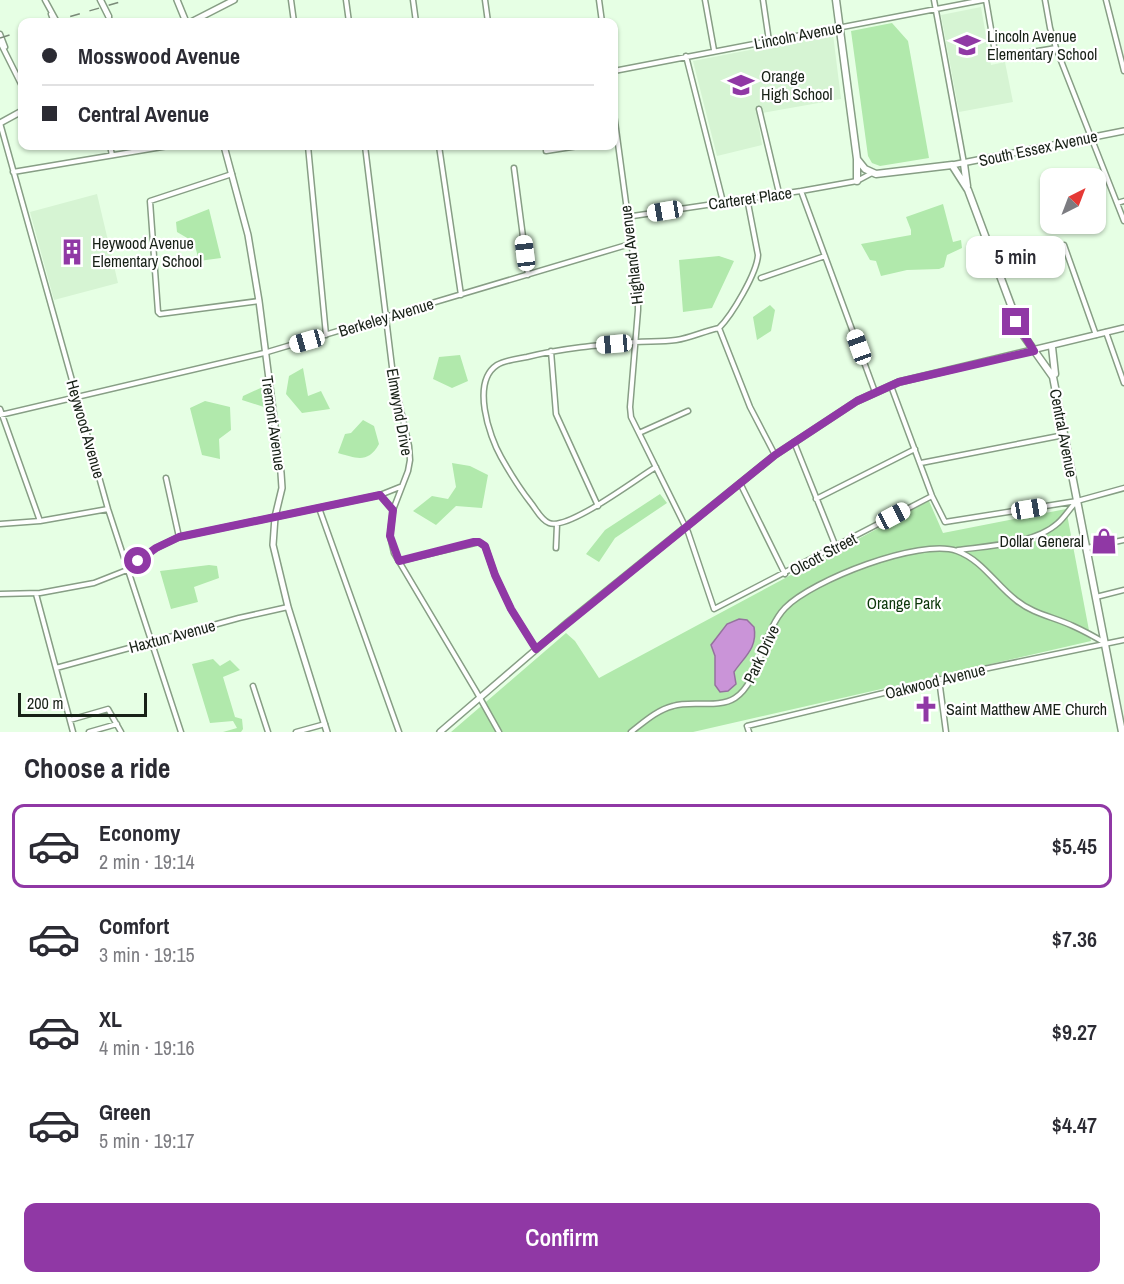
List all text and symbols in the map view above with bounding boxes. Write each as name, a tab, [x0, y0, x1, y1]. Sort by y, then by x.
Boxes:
street label: Lincoln Avenue	[752, 16, 844, 54]
place label: Lincoln Avenue Elementary School	[987, 25, 1097, 65]
school or university icon: Lincoln Avenue Elementary School	[952, 30, 982, 60]
text: Mosswood Avenue	[78, 41, 240, 71]
place label: Orange High School	[761, 65, 833, 105]
school or university icon: Orange High School	[726, 70, 756, 100]
text: Central Avenue	[78, 99, 209, 129]
street label: South Essex Avenue	[977, 125, 1099, 171]
north arrow	[1040, 168, 1106, 234]
map controls	[1040, 168, 1106, 234]
street label: Carteret Place	[707, 181, 793, 215]
car	[646, 199, 684, 223]
street label: Highland Avenue	[614, 204, 648, 306]
place label: Heywood Avenue Elementary School	[92, 232, 202, 272]
car	[514, 234, 536, 272]
callout: 5 min	[966, 235, 1066, 277]
building icon: Heywood Avenue Elementary School	[57, 237, 87, 267]
text: 5 min	[994, 243, 1037, 270]
street label: Berkeley Avenue	[336, 292, 436, 342]
route end	[1002, 308, 1029, 335]
car	[287, 327, 327, 355]
car	[844, 327, 874, 367]
car	[595, 333, 633, 355]
street label: Elmwynd Drive	[382, 367, 418, 457]
street label: Tremont Avenue	[256, 374, 292, 472]
street label: Heywood Avenue	[61, 377, 111, 481]
street label: Central Avenue	[1045, 387, 1083, 479]
car	[1010, 497, 1048, 521]
car	[873, 500, 913, 532]
shop icon: Dollar General	[1089, 526, 1119, 556]
street label: Olcott Street	[786, 527, 861, 581]
place label: Dollar General	[999, 530, 1084, 552]
route start	[124, 547, 151, 574]
park label: Orange Park	[867, 592, 942, 614]
street label: Haxtun Avenue	[126, 614, 218, 658]
street label: Park Drive	[738, 621, 784, 687]
street label: Oakwood Avenue	[883, 658, 987, 704]
scale bar	[18, 690, 147, 718]
text: 200 m	[27, 692, 63, 714]
church icon: Saint Matthew AME Church	[911, 694, 941, 724]
place label: Saint Matthew AME Church	[946, 698, 1107, 720]
text: Choose a ride	[24, 750, 170, 786]
text: Economy	[99, 818, 180, 848]
icon: car	[27, 819, 81, 873]
text: $5.45	[1052, 831, 1097, 861]
text: 2 min · 19:14	[99, 848, 195, 875]
text: Comfort	[99, 911, 169, 941]
icon: car	[27, 912, 81, 966]
text: $7.36	[1052, 924, 1097, 954]
text: 3 min · 19:15	[99, 941, 195, 968]
text: XL	[99, 1004, 122, 1034]
icon: car	[27, 1005, 81, 1059]
text: $9.27	[1052, 1017, 1097, 1047]
text: 4 min · 19:16	[99, 1034, 195, 1061]
text: Green	[99, 1097, 151, 1127]
icon: car	[27, 1098, 81, 1152]
text: $4.47	[1052, 1110, 1097, 1140]
text: 5 min · 19:17	[99, 1127, 195, 1154]
button: Confirm	[24, 1203, 1100, 1272]

